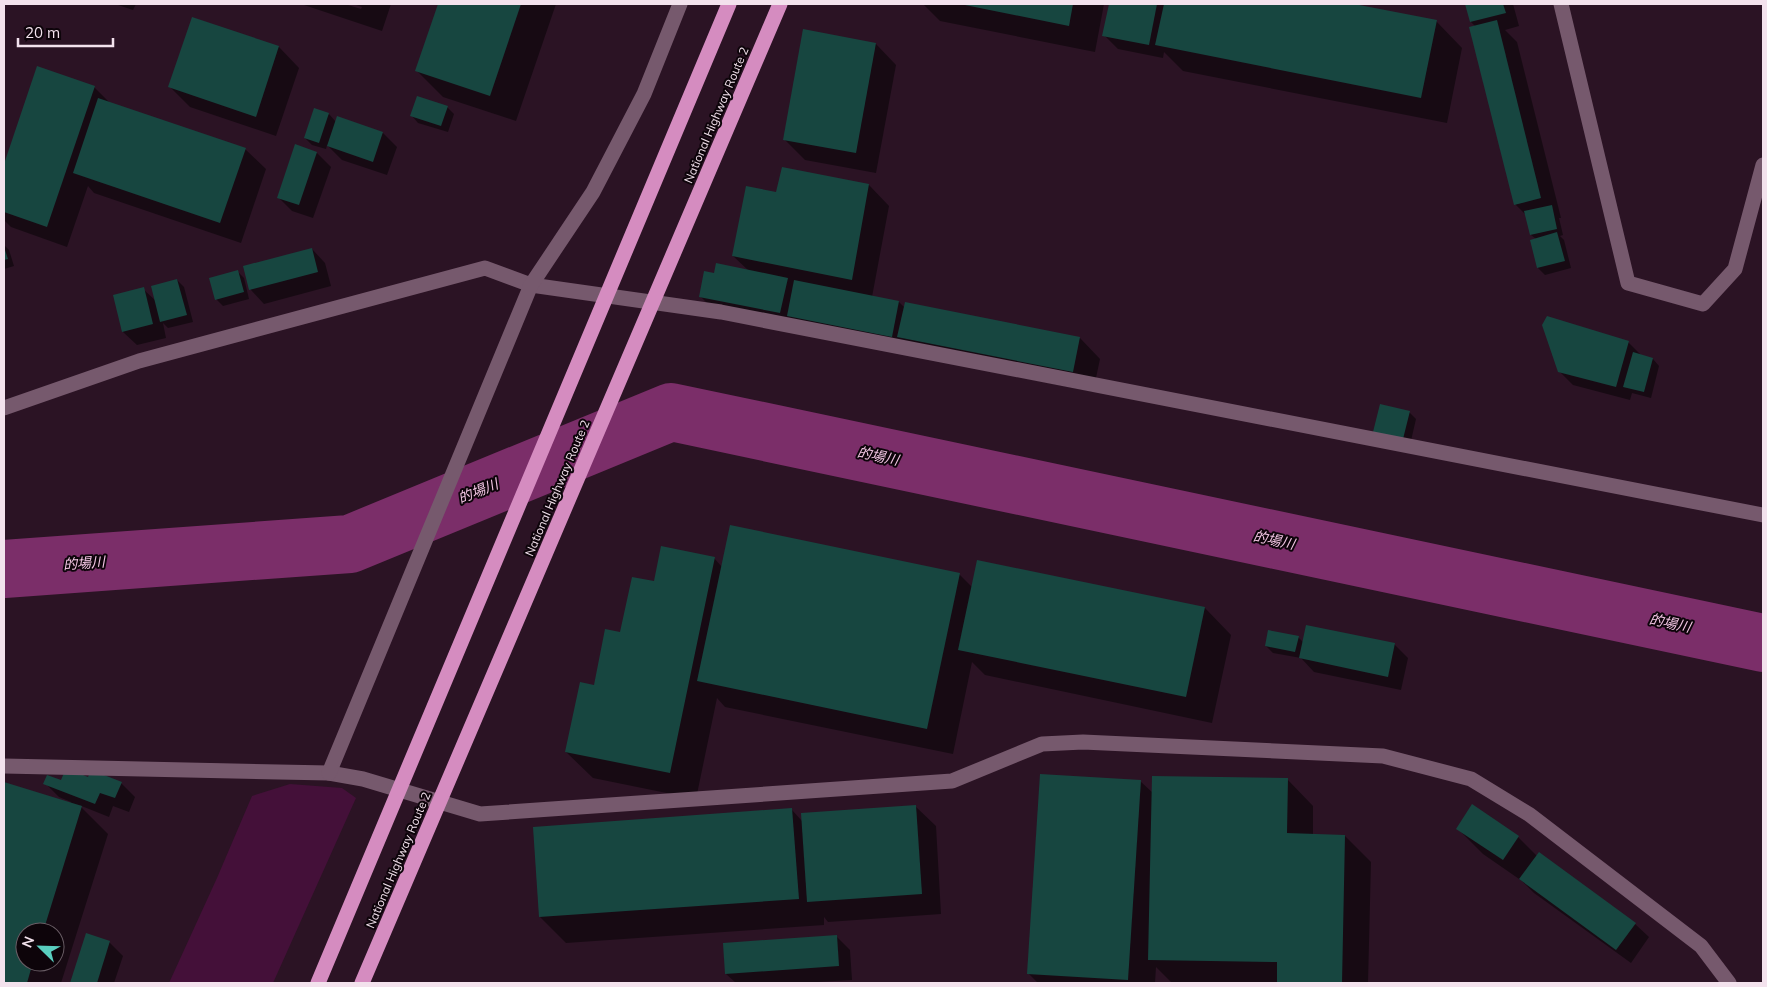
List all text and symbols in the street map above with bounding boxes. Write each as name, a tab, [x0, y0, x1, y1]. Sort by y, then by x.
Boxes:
scale bar	[18, 15, 112, 47]
text: 20 m	[25, 23, 60, 42]
street label: National Highway Route 2	[680, 45, 752, 185]
street label: National Highway Route 2	[521, 418, 593, 558]
water label: 的場川	[856, 443, 902, 470]
water label: 的場川	[455, 474, 503, 507]
water label: 的場川	[1252, 527, 1298, 554]
water label: 的場川	[62, 552, 108, 573]
water label: 的場川	[1648, 610, 1694, 637]
street label: National Highway Route 2	[362, 790, 434, 930]
north arrow	[15, 922, 65, 972]
text: N	[18, 934, 38, 950]

